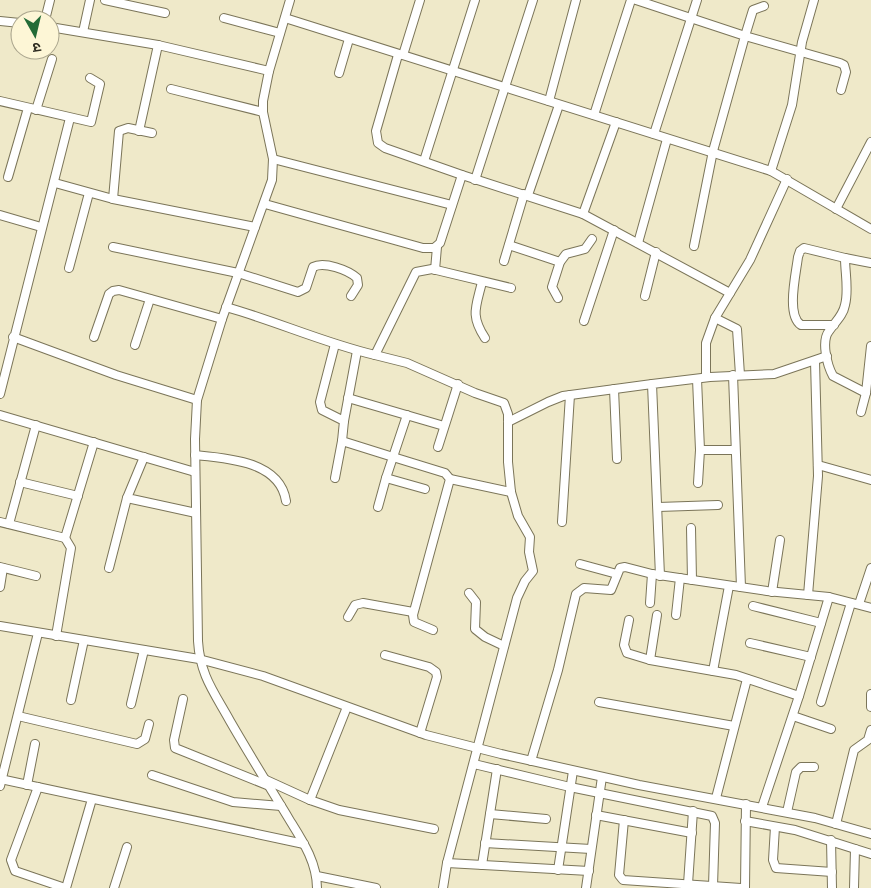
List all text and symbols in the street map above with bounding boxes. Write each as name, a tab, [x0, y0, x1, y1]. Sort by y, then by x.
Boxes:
north arrow	[10, 10, 60, 60]
text: उ	[31, 38, 42, 58]

